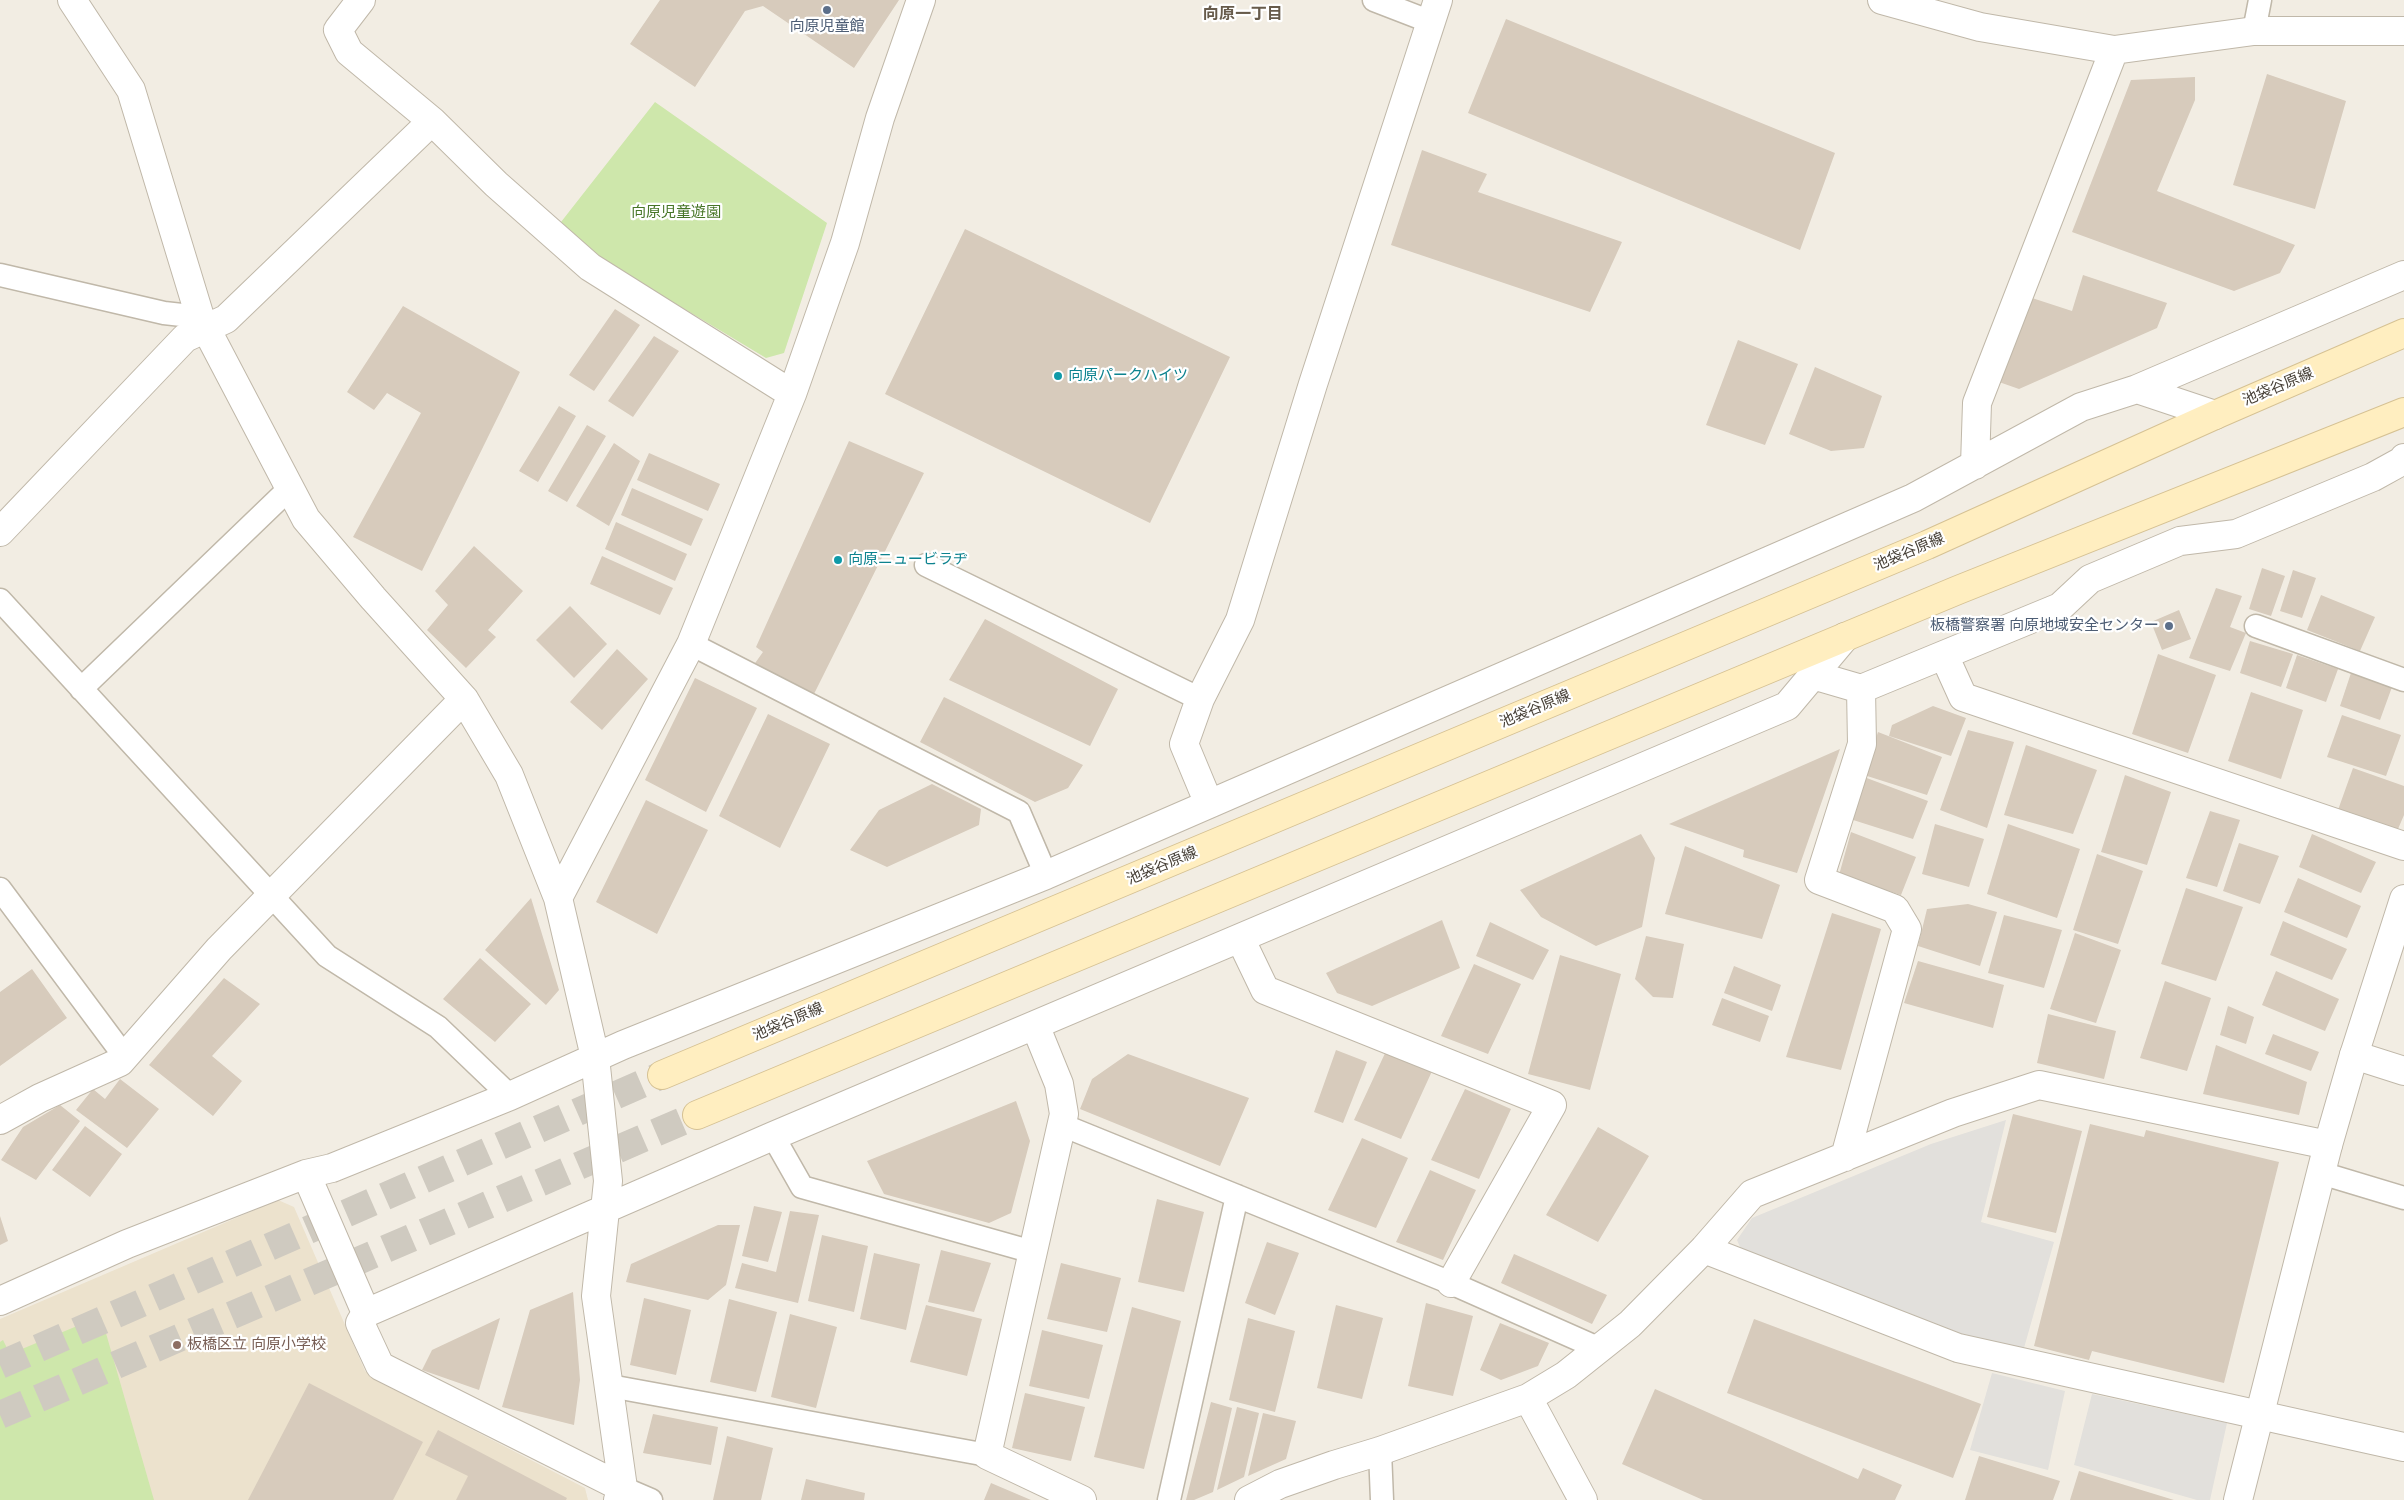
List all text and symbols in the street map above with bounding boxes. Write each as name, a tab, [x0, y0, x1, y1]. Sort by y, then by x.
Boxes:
marker: 向原児童館	[821, 4, 833, 16]
district label: 向原一丁目	[1203, 4, 1283, 24]
place label: 向原児童館	[790, 18, 864, 36]
park label: 向原児童遊園	[631, 204, 721, 222]
street label: 池袋谷原線	[2240, 364, 2316, 410]
place label: 向原パークハイツ	[1068, 367, 1188, 385]
marker: 向原パークハイツ	[1052, 370, 1064, 382]
street label: 池袋谷原線	[1871, 529, 1947, 575]
place label: 向原ニュービラヂ	[848, 551, 968, 569]
marker: 向原ニュービラヂ	[832, 554, 844, 566]
place label: 板橋警察署 向原地域安全センター	[1930, 617, 2159, 635]
marker: 板橋警察署 向原地域安全センター	[2163, 620, 2175, 632]
street label: 池袋谷原線	[1497, 686, 1573, 732]
street label: 池袋谷原線	[1124, 843, 1200, 889]
street label: 池袋谷原線	[750, 999, 826, 1045]
place label: 板橋区立 向原小学校	[187, 1336, 326, 1354]
marker: 板橋区立 向原小学校	[171, 1339, 183, 1351]

